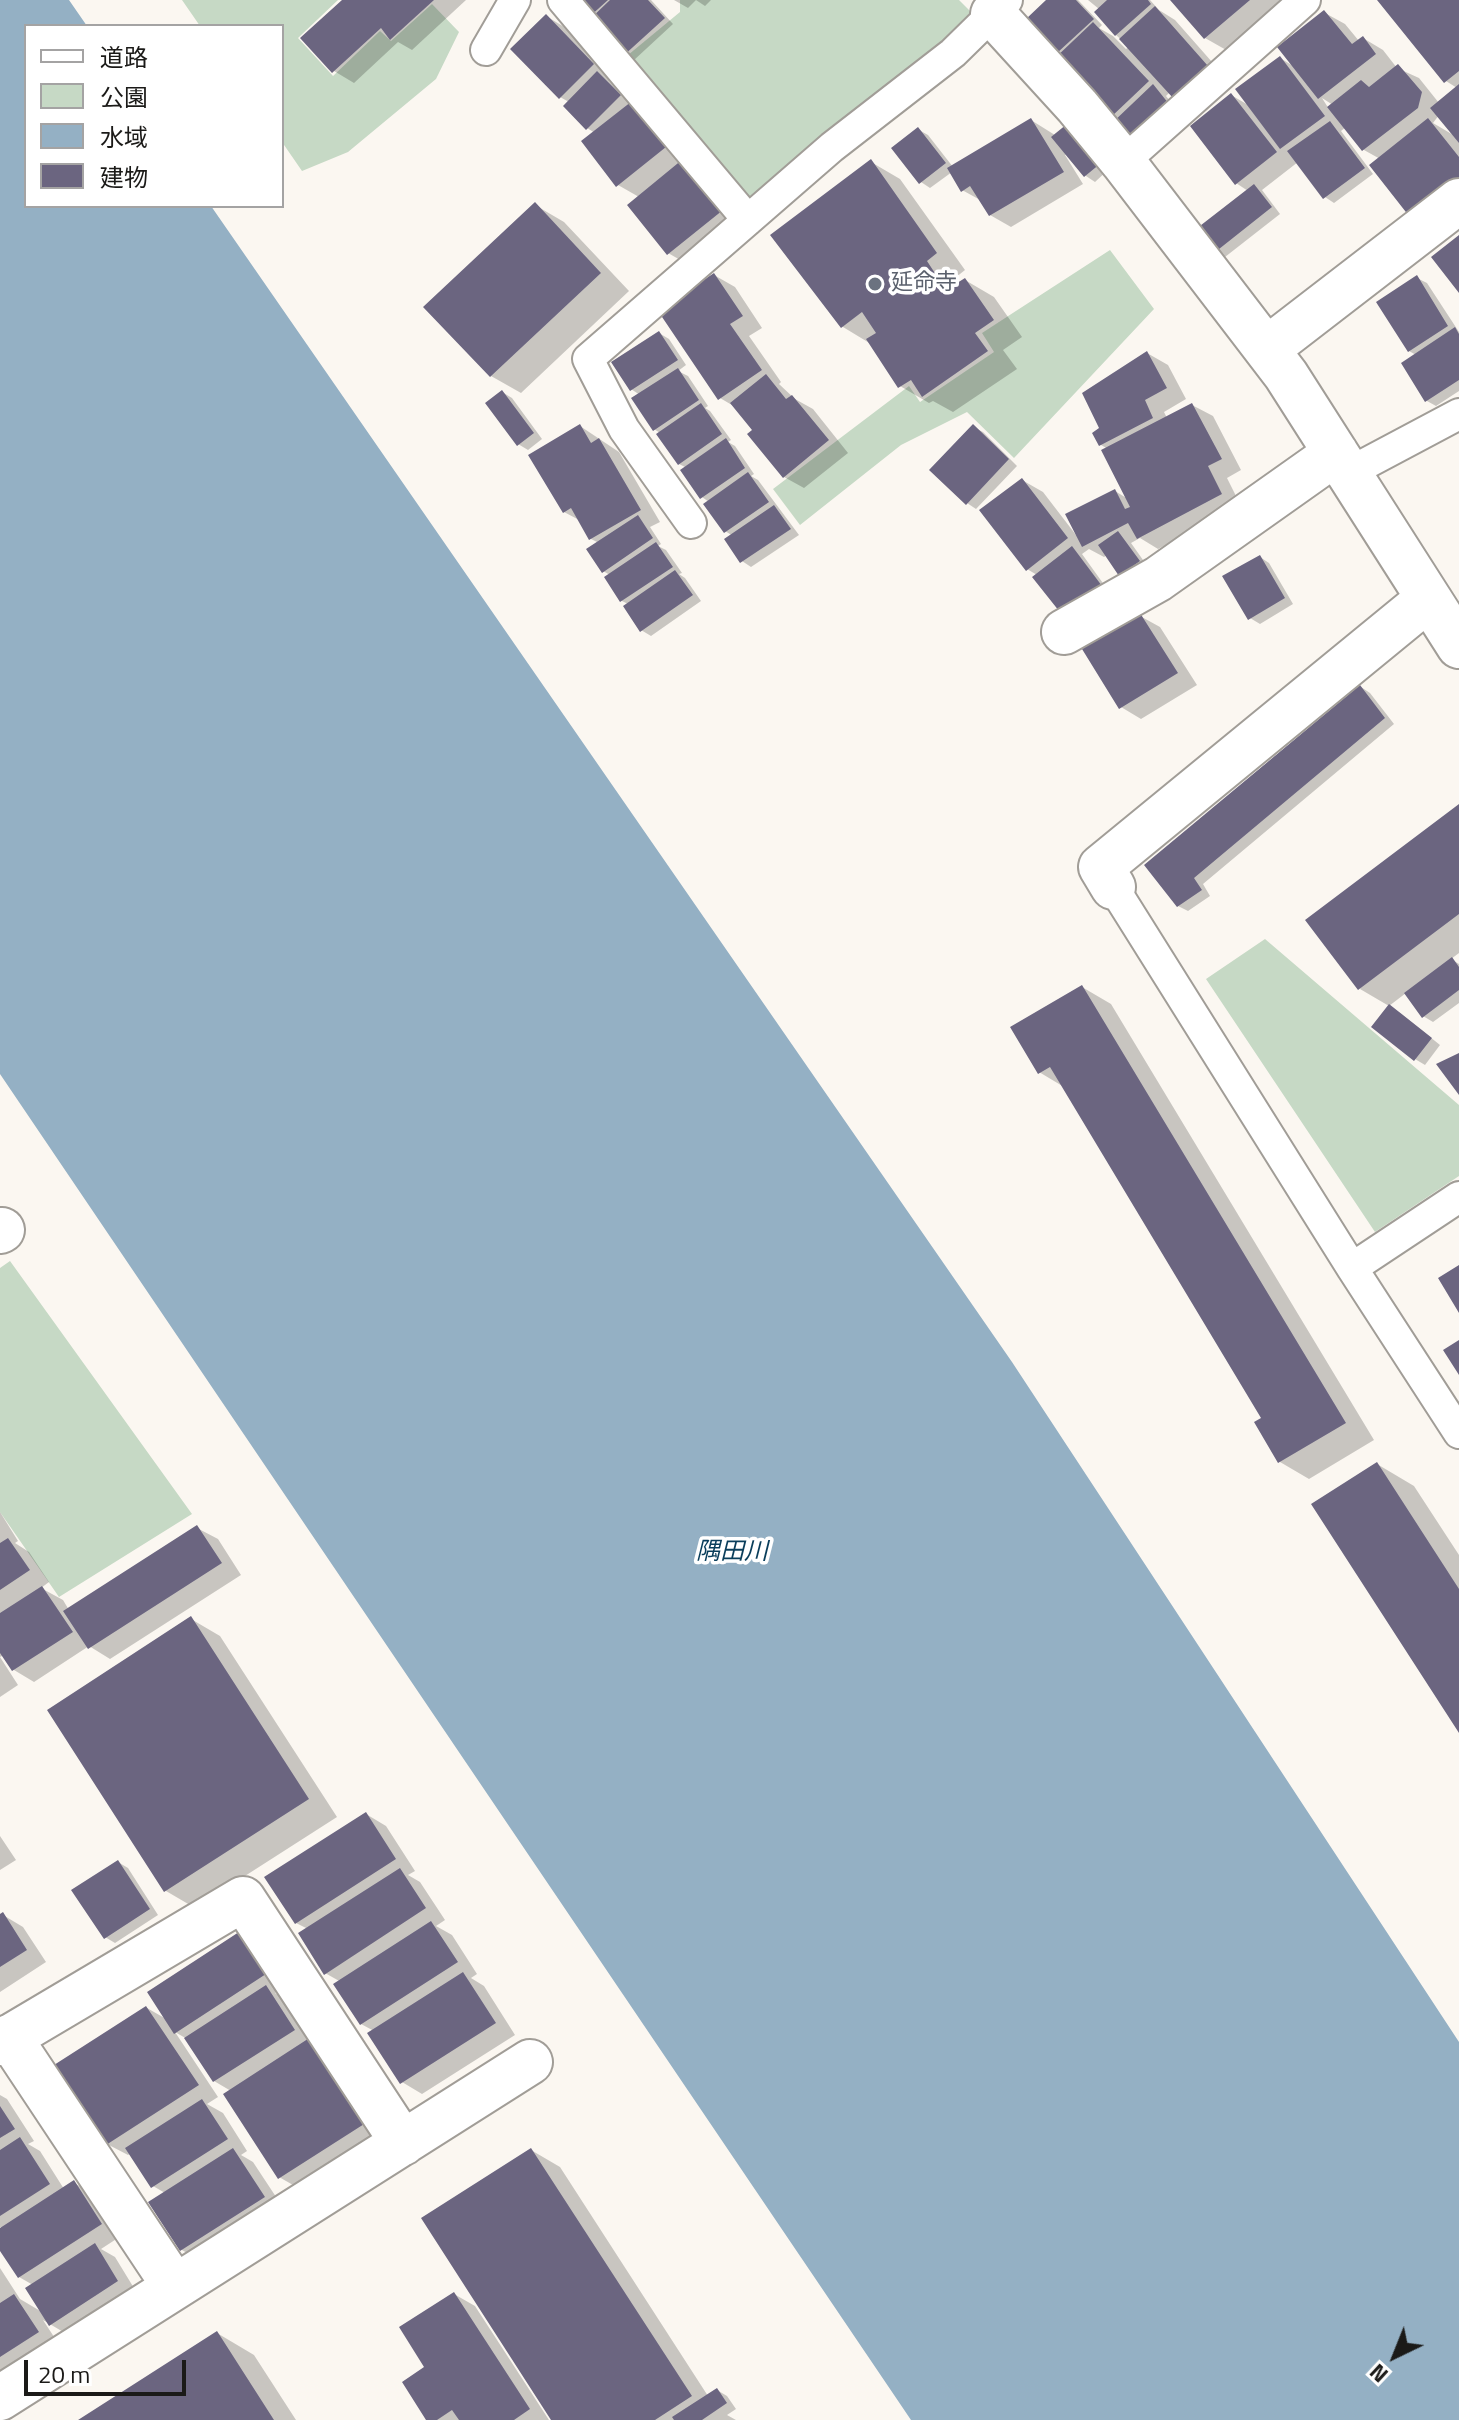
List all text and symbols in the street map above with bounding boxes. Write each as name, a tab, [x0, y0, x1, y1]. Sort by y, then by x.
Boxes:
legend	[24, 24, 284, 208]
text: 道路	[100, 39, 148, 75]
text: 公園	[100, 79, 148, 115]
text: 水域	[100, 119, 148, 155]
text: 建物	[100, 159, 148, 195]
place label: 延命寺	[891, 271, 957, 297]
marker: 延命寺	[866, 275, 884, 293]
water label: 隅田川	[696, 1539, 768, 1567]
north arrow	[1355, 2316, 1435, 2396]
scale bar	[28, 2344, 190, 2394]
text: 20 m	[38, 2356, 90, 2392]
text: N	[1361, 2356, 1396, 2391]

